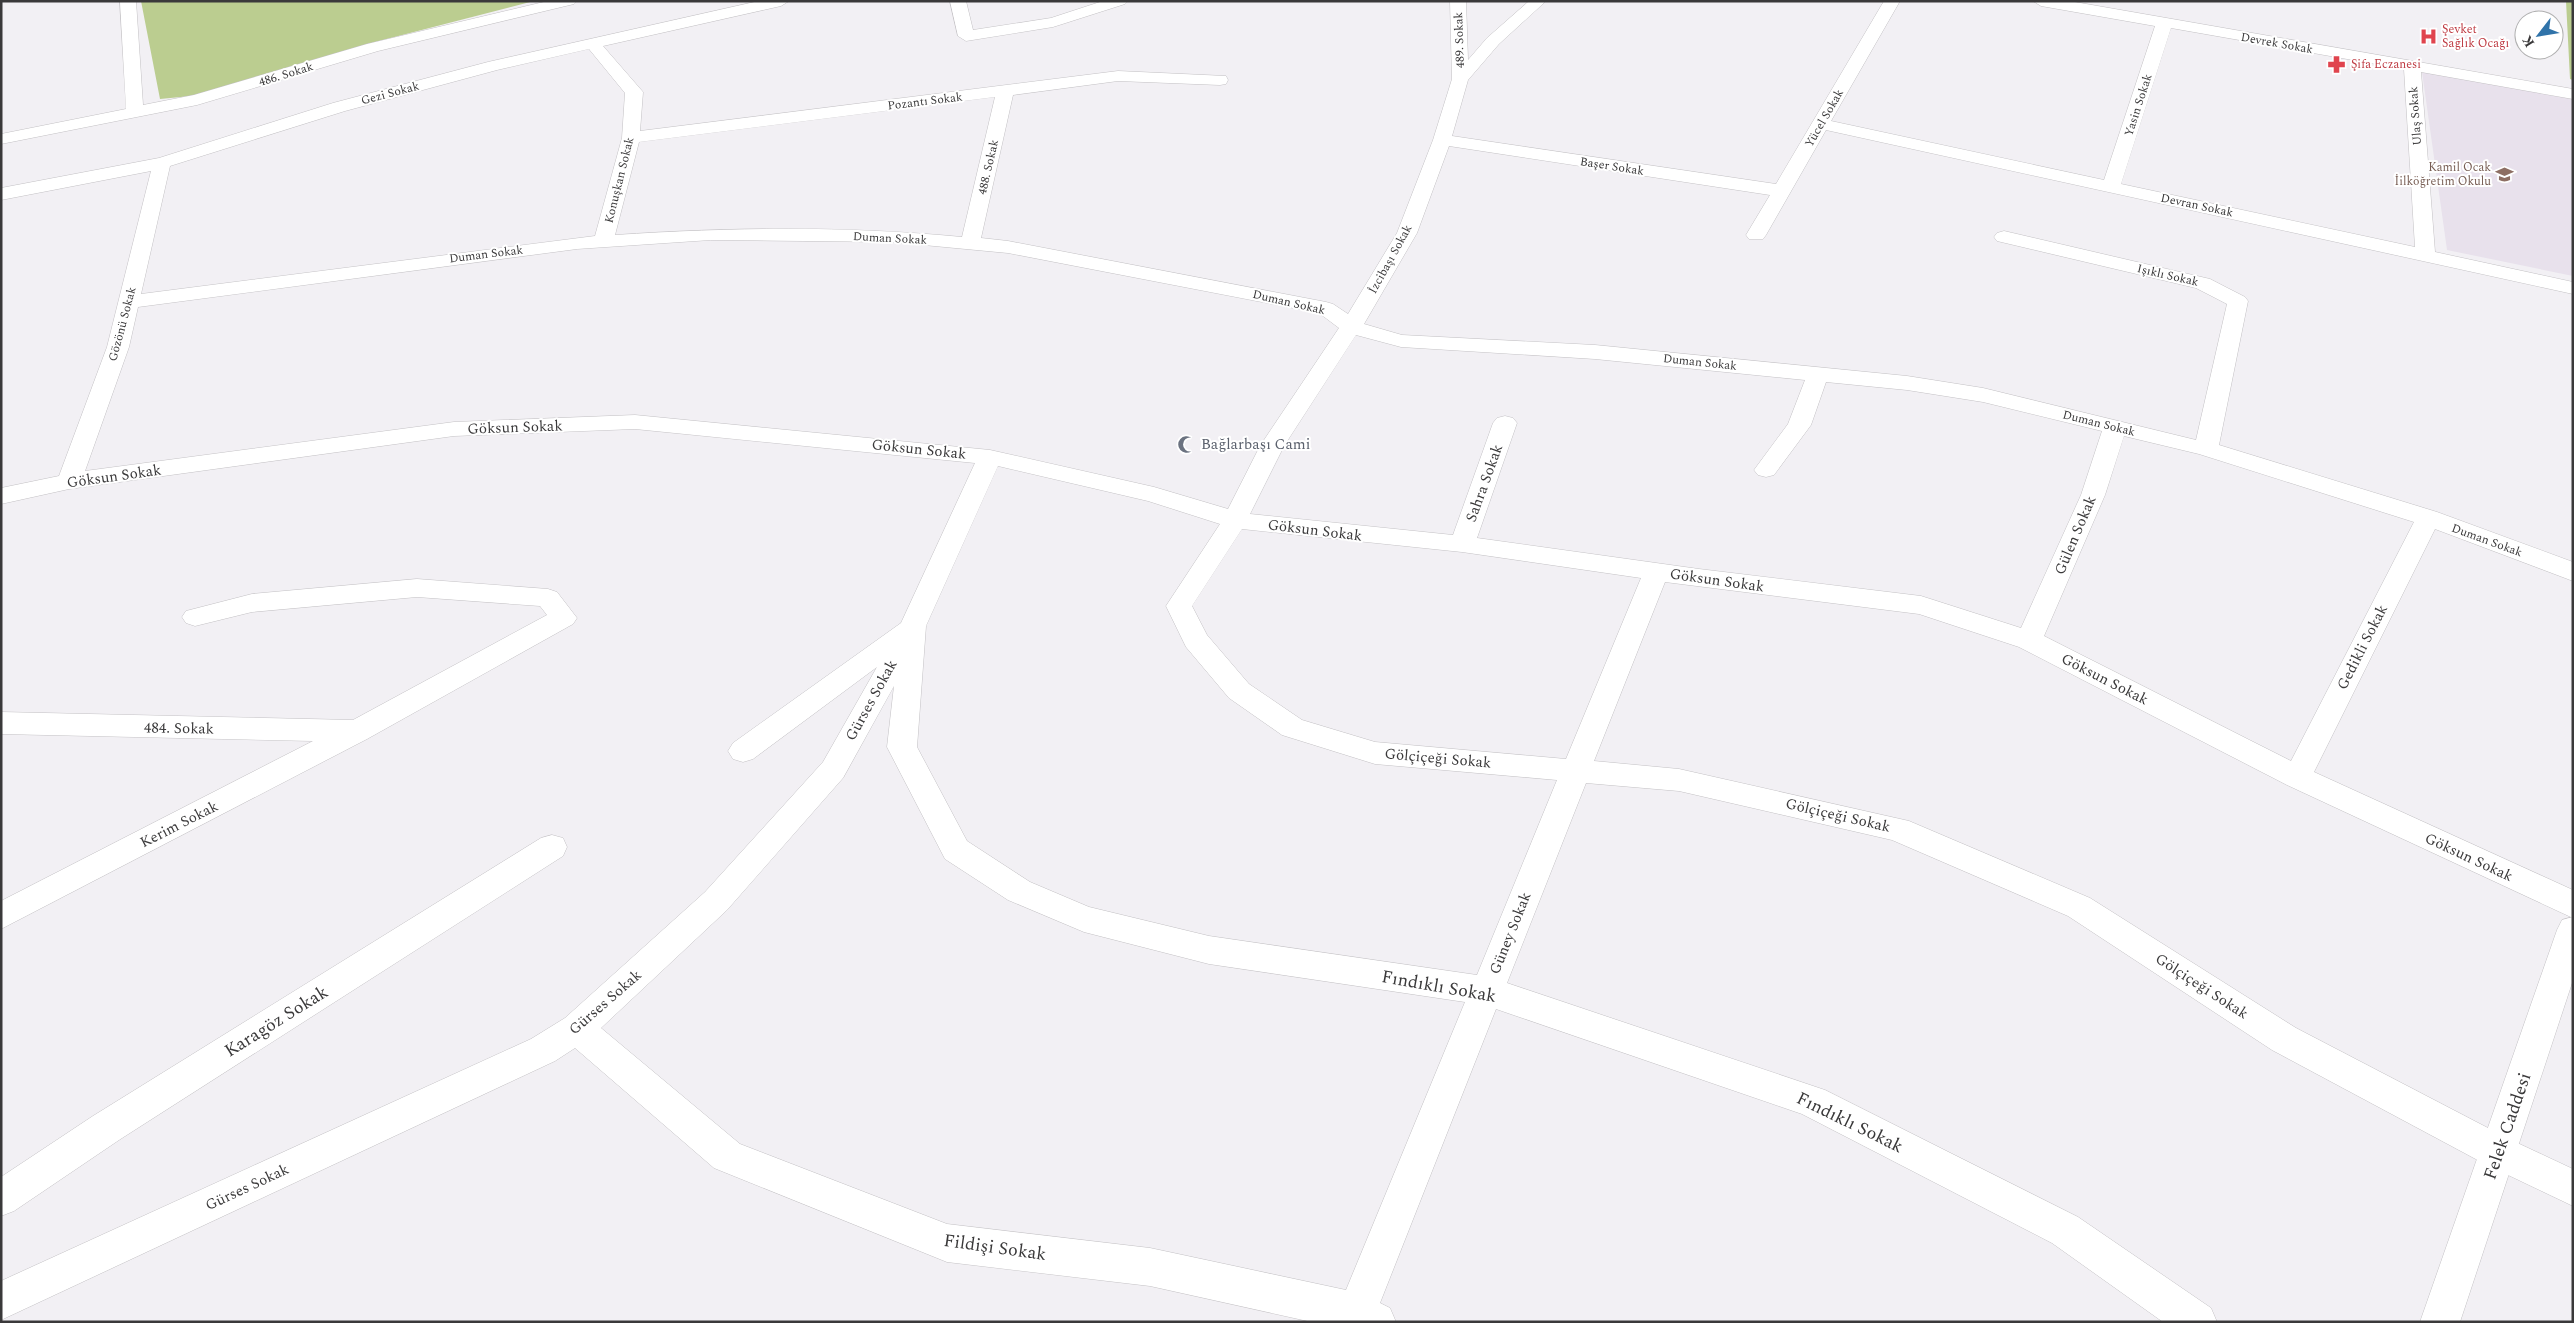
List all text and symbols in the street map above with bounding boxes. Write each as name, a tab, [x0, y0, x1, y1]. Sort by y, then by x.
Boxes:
north arrow	[2514, 10, 2564, 60]
street label: 489. Sokak	[1449, 11, 1470, 68]
place label: Şevket Sağlık Ocağı	[2442, 20, 2510, 53]
hospital icon: Şevket Sağlık Ocağı	[2418, 26, 2438, 46]
street label: Devrek Sokak	[2239, 28, 2315, 59]
text: K	[2516, 31, 2540, 51]
pharmacy icon: Şifa Eczanesi	[2327, 54, 2347, 74]
place label: Şifa Eczanesi	[2351, 55, 2421, 74]
street label: 486. Sokak	[257, 57, 316, 92]
street label: Yasin Sokak	[2119, 71, 2158, 139]
street label: Gezi Sokak	[359, 77, 422, 110]
street label: Yücel Sokak	[1800, 85, 1849, 151]
street label: Ulaş Sokak	[2404, 85, 2427, 146]
street label: Pozantı Sokak	[886, 87, 964, 116]
street label: Konuşkan Sokak	[600, 135, 639, 225]
street label: 488. Sokak	[973, 137, 1004, 197]
street label: Başer Sokak	[1579, 152, 1646, 181]
place label: Kamil Ocak İilköğretim Okulu	[2395, 158, 2491, 191]
school or university icon: Kamil Ocak İilköğretim Okulu	[2495, 164, 2515, 184]
street label: Devran Sokak	[2159, 189, 2235, 223]
street label: İzcibaşı Sokak	[1364, 221, 1417, 297]
street label: Duman Sokak	[852, 227, 928, 250]
street label: Duman Sokak	[448, 241, 524, 268]
street label: Işıklı Sokak	[2135, 259, 2201, 292]
street label: Gözönü Sokak	[103, 284, 142, 364]
street label: Duman Sokak	[1251, 285, 1327, 320]
street label: Duman Sokak	[1662, 349, 1738, 376]
street label: Duman Sokak	[2061, 405, 2137, 442]
street label: Göksun Sokak	[467, 414, 563, 441]
street label: Göksun Sokak	[870, 433, 967, 466]
place label: Bağlarbaşı Cami	[1201, 433, 1310, 456]
mosque icon: Bağlarbaşı Cami	[1177, 434, 1197, 454]
street label: Sahra Sokak	[1460, 441, 1509, 525]
street label: Göksun Sokak	[65, 458, 163, 495]
street label: Gülen Sokak	[2048, 492, 2103, 578]
street label: Göksun Sokak	[1266, 513, 1364, 548]
street label: Duman Sokak	[2449, 519, 2525, 562]
street label: Göksun Sokak	[1668, 562, 1766, 599]
street label: Gedikli Sokak	[2331, 601, 2394, 694]
street label: Göksun Sokak	[2057, 648, 2152, 711]
street label: Gürses Sokak	[840, 655, 903, 745]
street label: 484. Sokak	[144, 716, 214, 741]
street label: Gölçiçeği Sokak	[1384, 742, 1492, 775]
street label: Gölçiçeği Sokak	[1783, 792, 1893, 839]
street label: Kerim Sokak	[136, 795, 222, 854]
street label: Göksun Sokak	[2421, 827, 2517, 888]
street label: Güney Sokak	[1484, 889, 1537, 978]
street label: Gölçiçeği Sokak	[2151, 948, 2253, 1025]
street label: Fındıklı Sokak	[1379, 963, 1498, 1010]
street label: Gürses Sokak	[564, 964, 647, 1041]
street label: Karagöz Sokak	[219, 979, 333, 1064]
street label: Felek Caddesi	[2476, 1069, 2538, 1183]
street label: Fındıklı Sokak	[1792, 1085, 1908, 1160]
street label: Gürses Sokak	[202, 1158, 293, 1217]
street label: Fildişi Sokak	[942, 1227, 1048, 1268]

